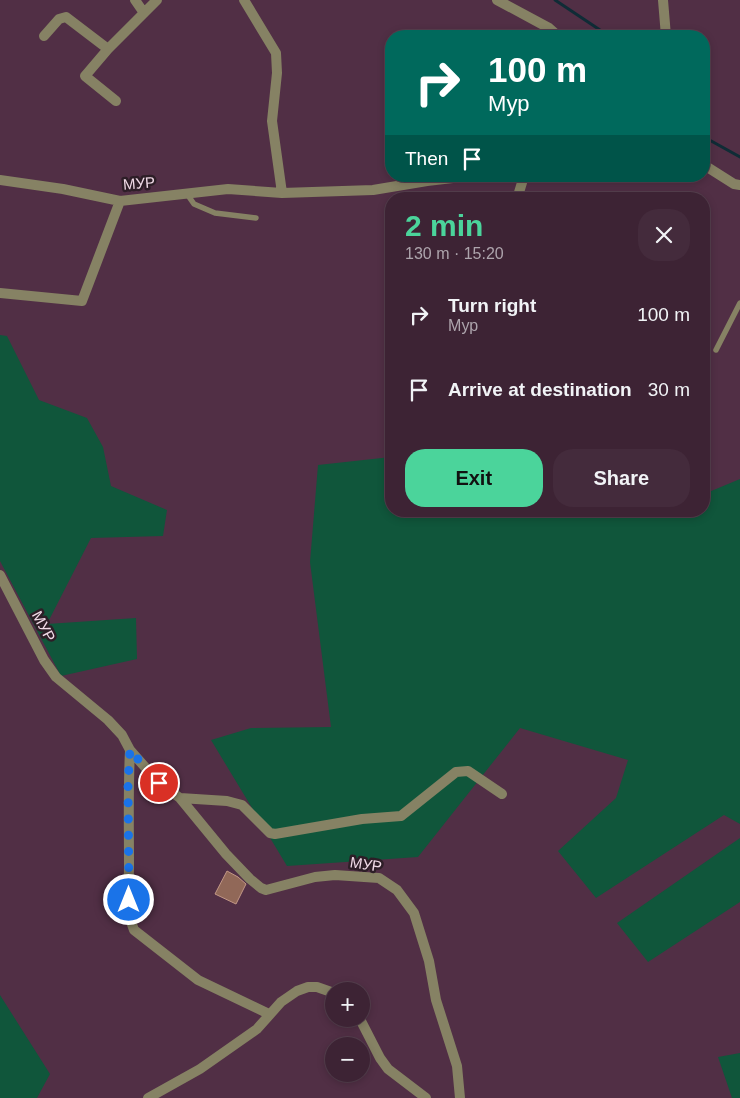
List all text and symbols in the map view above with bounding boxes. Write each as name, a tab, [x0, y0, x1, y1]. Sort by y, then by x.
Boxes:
icon: right	[405, 50, 470, 115]
text: 100 m	[488, 50, 587, 89]
text: Мур	[488, 91, 530, 116]
icon: arrive	[458, 145, 486, 173]
text: Then	[405, 148, 448, 169]
street label: МУР	[122, 173, 156, 193]
text: 2 min	[405, 209, 483, 242]
button: close	[638, 209, 690, 261]
text: 130 m · 15:20	[405, 245, 504, 262]
text: Turn right	[448, 295, 536, 316]
icon: right	[405, 301, 433, 329]
text: 100 m	[637, 304, 690, 325]
text: Мур	[448, 317, 478, 334]
icon: arrive	[405, 376, 433, 404]
text: Arrive at destination	[448, 379, 632, 400]
text: 30 m	[648, 379, 690, 400]
button: Exit	[405, 449, 543, 507]
button: Share	[553, 449, 690, 507]
street label: МУР	[29, 608, 59, 644]
pin	[138, 762, 180, 804]
icon: arrive	[145, 769, 173, 797]
street label: МУР	[349, 853, 383, 875]
position arrow	[102, 873, 154, 925]
map controls	[325, 982, 370, 1082]
button: +	[325, 982, 370, 1027]
button: −	[325, 1037, 370, 1082]

